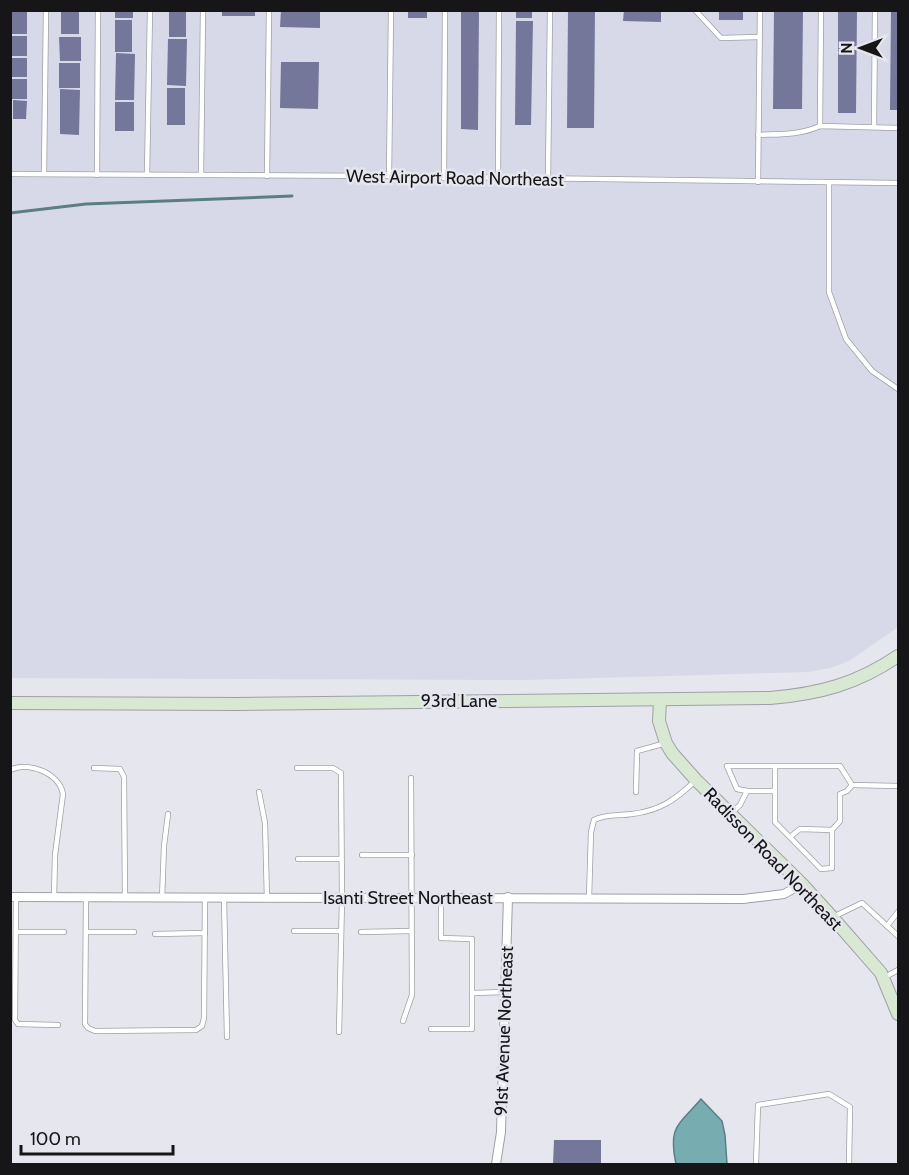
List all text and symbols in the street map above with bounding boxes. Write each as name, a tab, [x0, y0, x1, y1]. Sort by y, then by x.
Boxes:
north arrow	[831, 18, 891, 78]
text: N	[837, 42, 856, 54]
street label: West Airport Road Northeast	[346, 165, 564, 191]
street label: 93rd Lane	[421, 690, 497, 712]
street label: Radisson Road Northeast	[699, 783, 847, 935]
street label: Isanti Street Northeast	[323, 887, 493, 909]
street label: 91st Avenue Northeast	[490, 946, 518, 1116]
scale bar	[21, 1118, 172, 1156]
text: 100 m	[30, 1128, 81, 1150]

